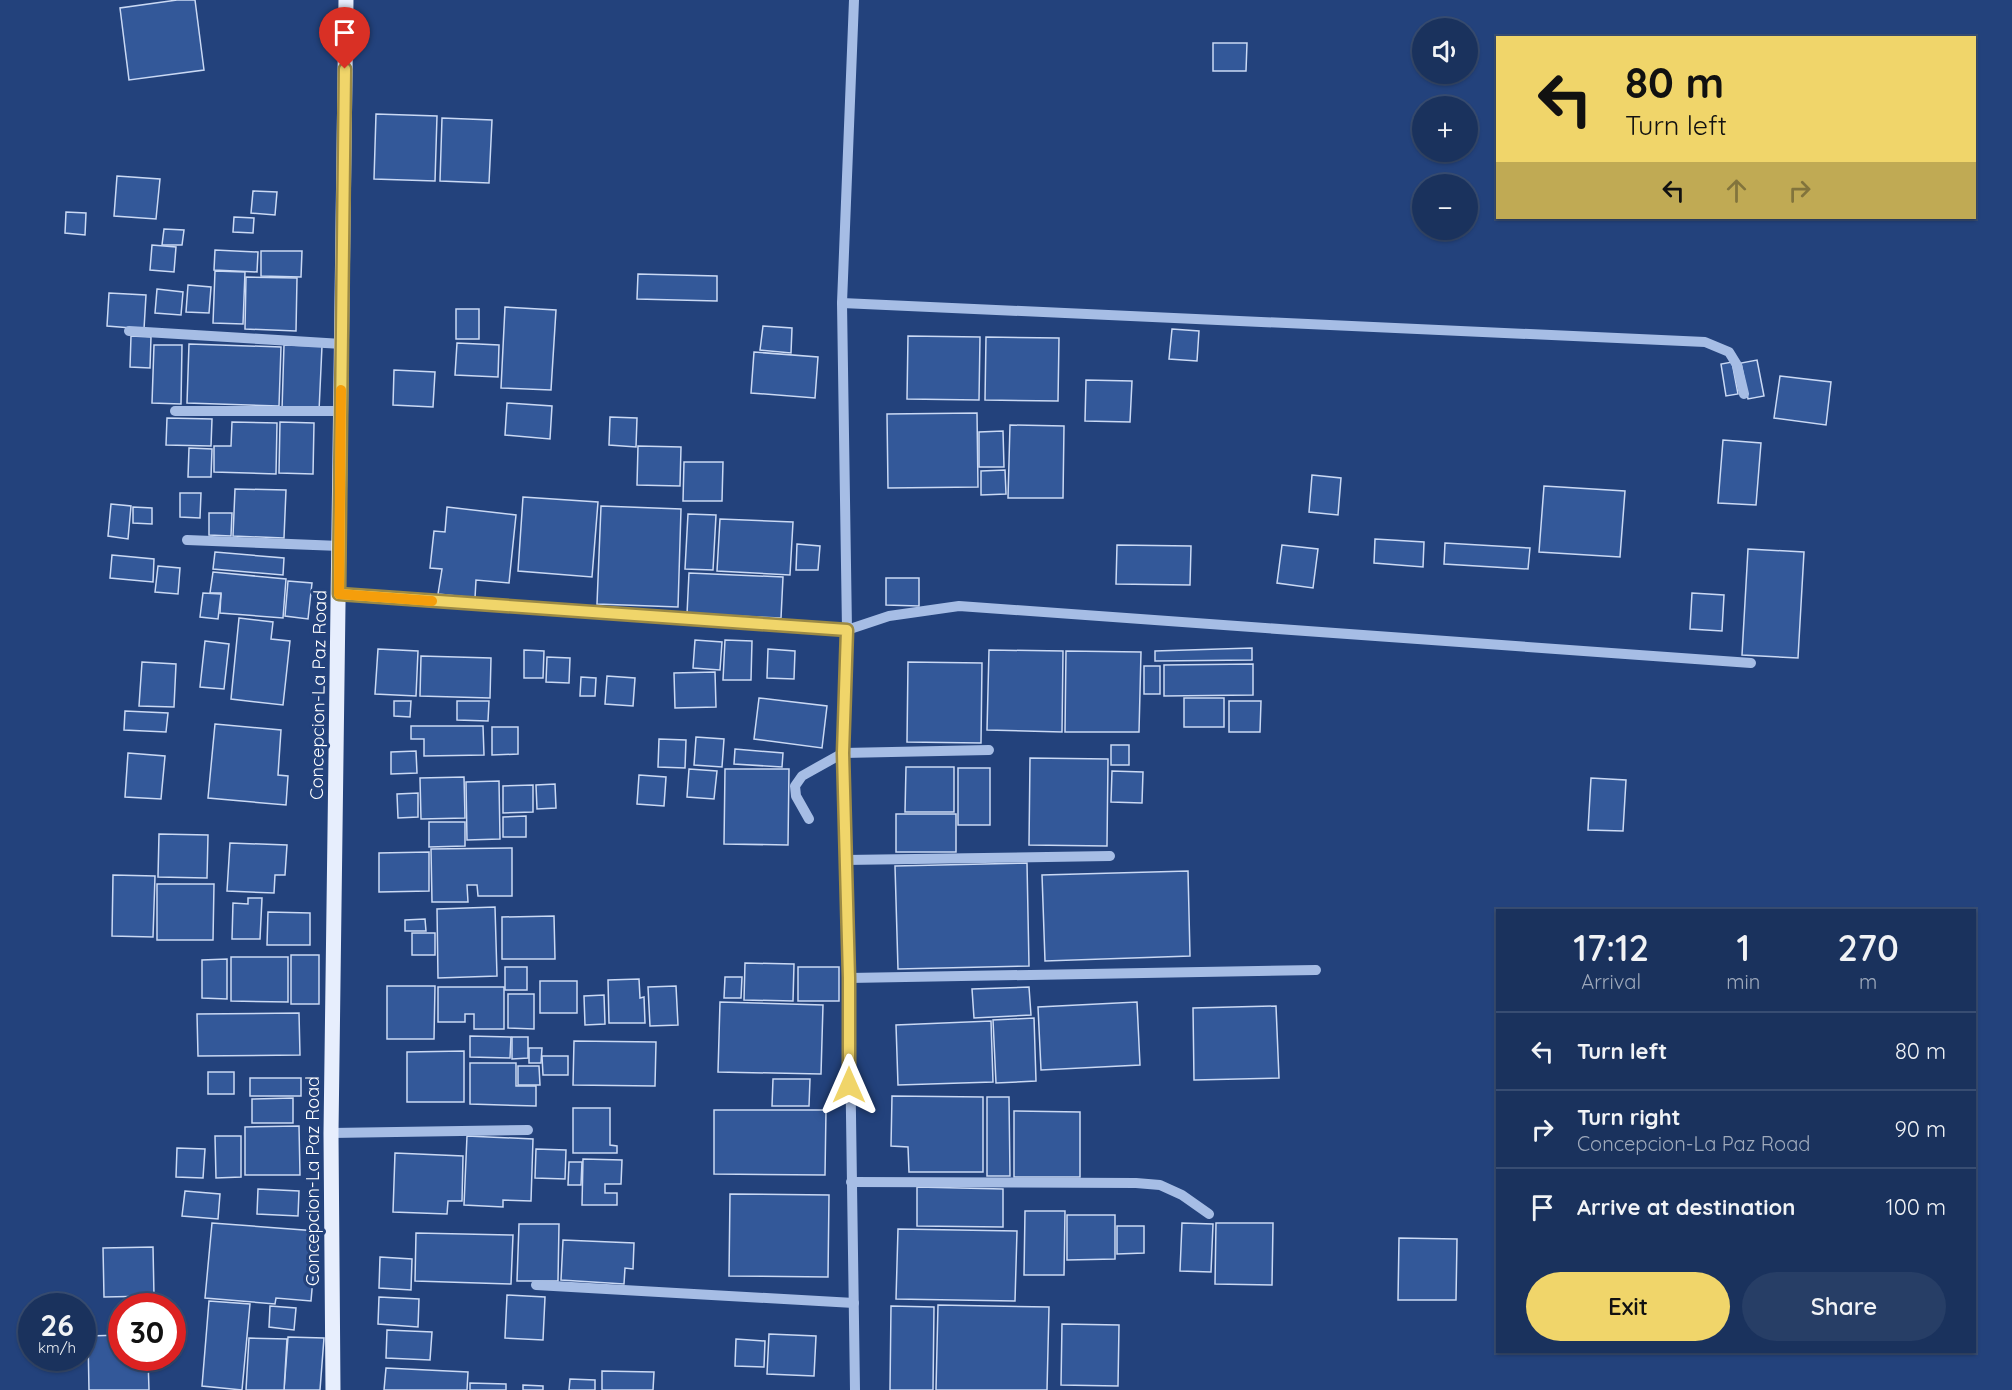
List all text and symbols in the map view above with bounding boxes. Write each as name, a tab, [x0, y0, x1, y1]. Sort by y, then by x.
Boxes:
pin	[319, 7, 370, 69]
icon: arrive	[328, 16, 361, 49]
map controls	[1412, 18, 1478, 240]
button: sound	[1412, 18, 1478, 84]
text: 80 m	[1625, 56, 1724, 109]
icon: left	[1526, 60, 1604, 138]
button: +	[1412, 96, 1478, 162]
text: Turn left	[1625, 108, 1727, 142]
button: −	[1412, 174, 1478, 240]
icon: left	[1657, 174, 1690, 207]
icon: ahead	[1720, 174, 1753, 207]
icon: right	[1783, 174, 1816, 207]
street label: Concepcion-La Paz Road	[305, 590, 331, 800]
text: 17:12	[1573, 925, 1649, 970]
text: 1	[1736, 925, 1750, 970]
text: 270	[1838, 925, 1899, 970]
text: Arrival	[1581, 969, 1641, 994]
text: min	[1726, 969, 1760, 994]
text: m	[1859, 969, 1877, 994]
icon: left	[1526, 1035, 1559, 1068]
text: Turn left	[1577, 1037, 1667, 1065]
text: 80 m	[1895, 1037, 1946, 1065]
position arrow	[817, 1053, 881, 1117]
street label: Concepcion-La Paz Road	[301, 1076, 324, 1286]
text: Turn right	[1577, 1103, 1681, 1131]
icon: right	[1526, 1113, 1559, 1146]
text: 90 m	[1895, 1115, 1946, 1143]
text: Concepcion-La Paz Road	[1577, 1131, 1810, 1156]
icon: arrive	[1526, 1191, 1559, 1224]
text: Arrive at destination	[1577, 1193, 1795, 1221]
text: 100 m	[1886, 1193, 1946, 1221]
button: Exit	[1526, 1272, 1730, 1341]
button: Share	[1742, 1272, 1946, 1341]
speed limit sign: 30	[108, 1293, 186, 1371]
text: 26	[40, 1306, 74, 1344]
text: km/h	[38, 1338, 76, 1357]

